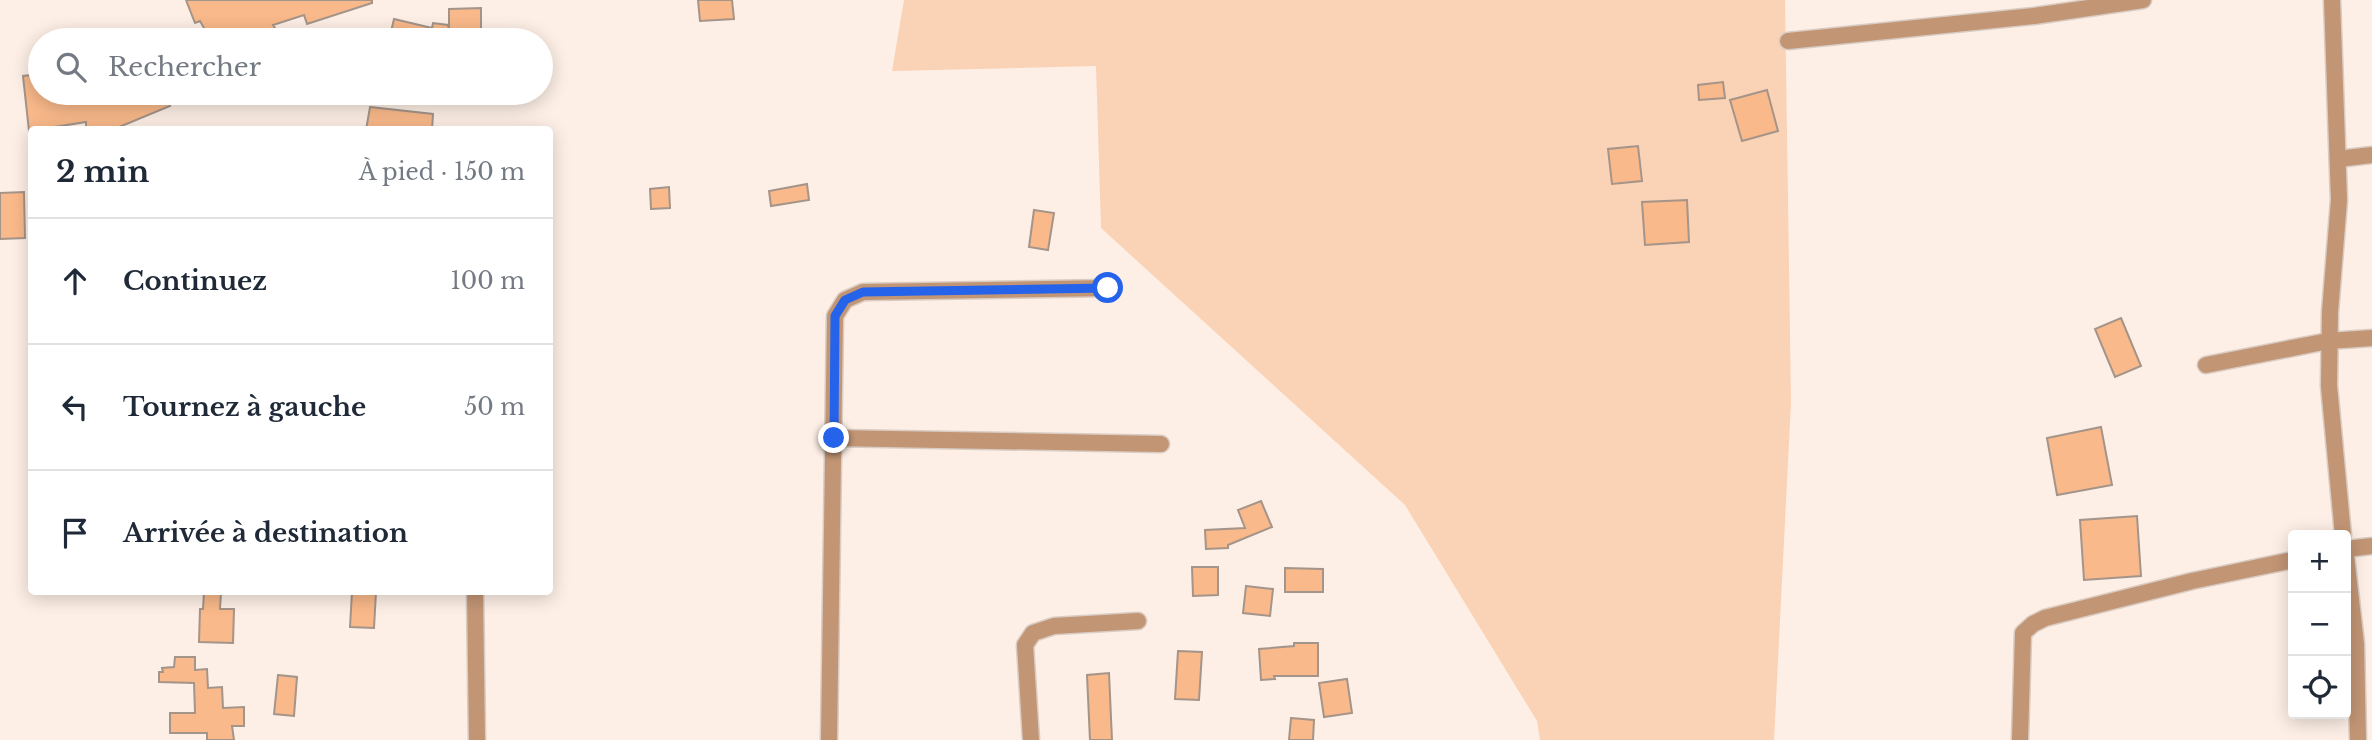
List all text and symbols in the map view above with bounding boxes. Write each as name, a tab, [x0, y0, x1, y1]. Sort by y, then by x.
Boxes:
search box	[28, 28, 553, 105]
icon: search	[52, 48, 90, 86]
text: Rechercher	[108, 51, 261, 83]
text: 2 min	[56, 153, 149, 190]
text: À pied · 150 m	[359, 158, 525, 186]
icon: ahead	[56, 262, 94, 300]
text: Continuez	[123, 265, 267, 297]
text: 100 m	[451, 267, 525, 295]
route start	[1092, 272, 1123, 303]
icon: left	[56, 388, 94, 426]
text: Tournez à gauche	[123, 391, 366, 423]
text: 50 m	[464, 393, 525, 421]
route end	[818, 422, 849, 453]
icon: arrive	[56, 514, 94, 552]
text: Arrivée à destination	[123, 517, 408, 549]
map controls	[2288, 530, 2351, 719]
button: +	[2288, 530, 2351, 593]
button: −	[2288, 593, 2351, 656]
button: locate	[2288, 656, 2351, 719]

